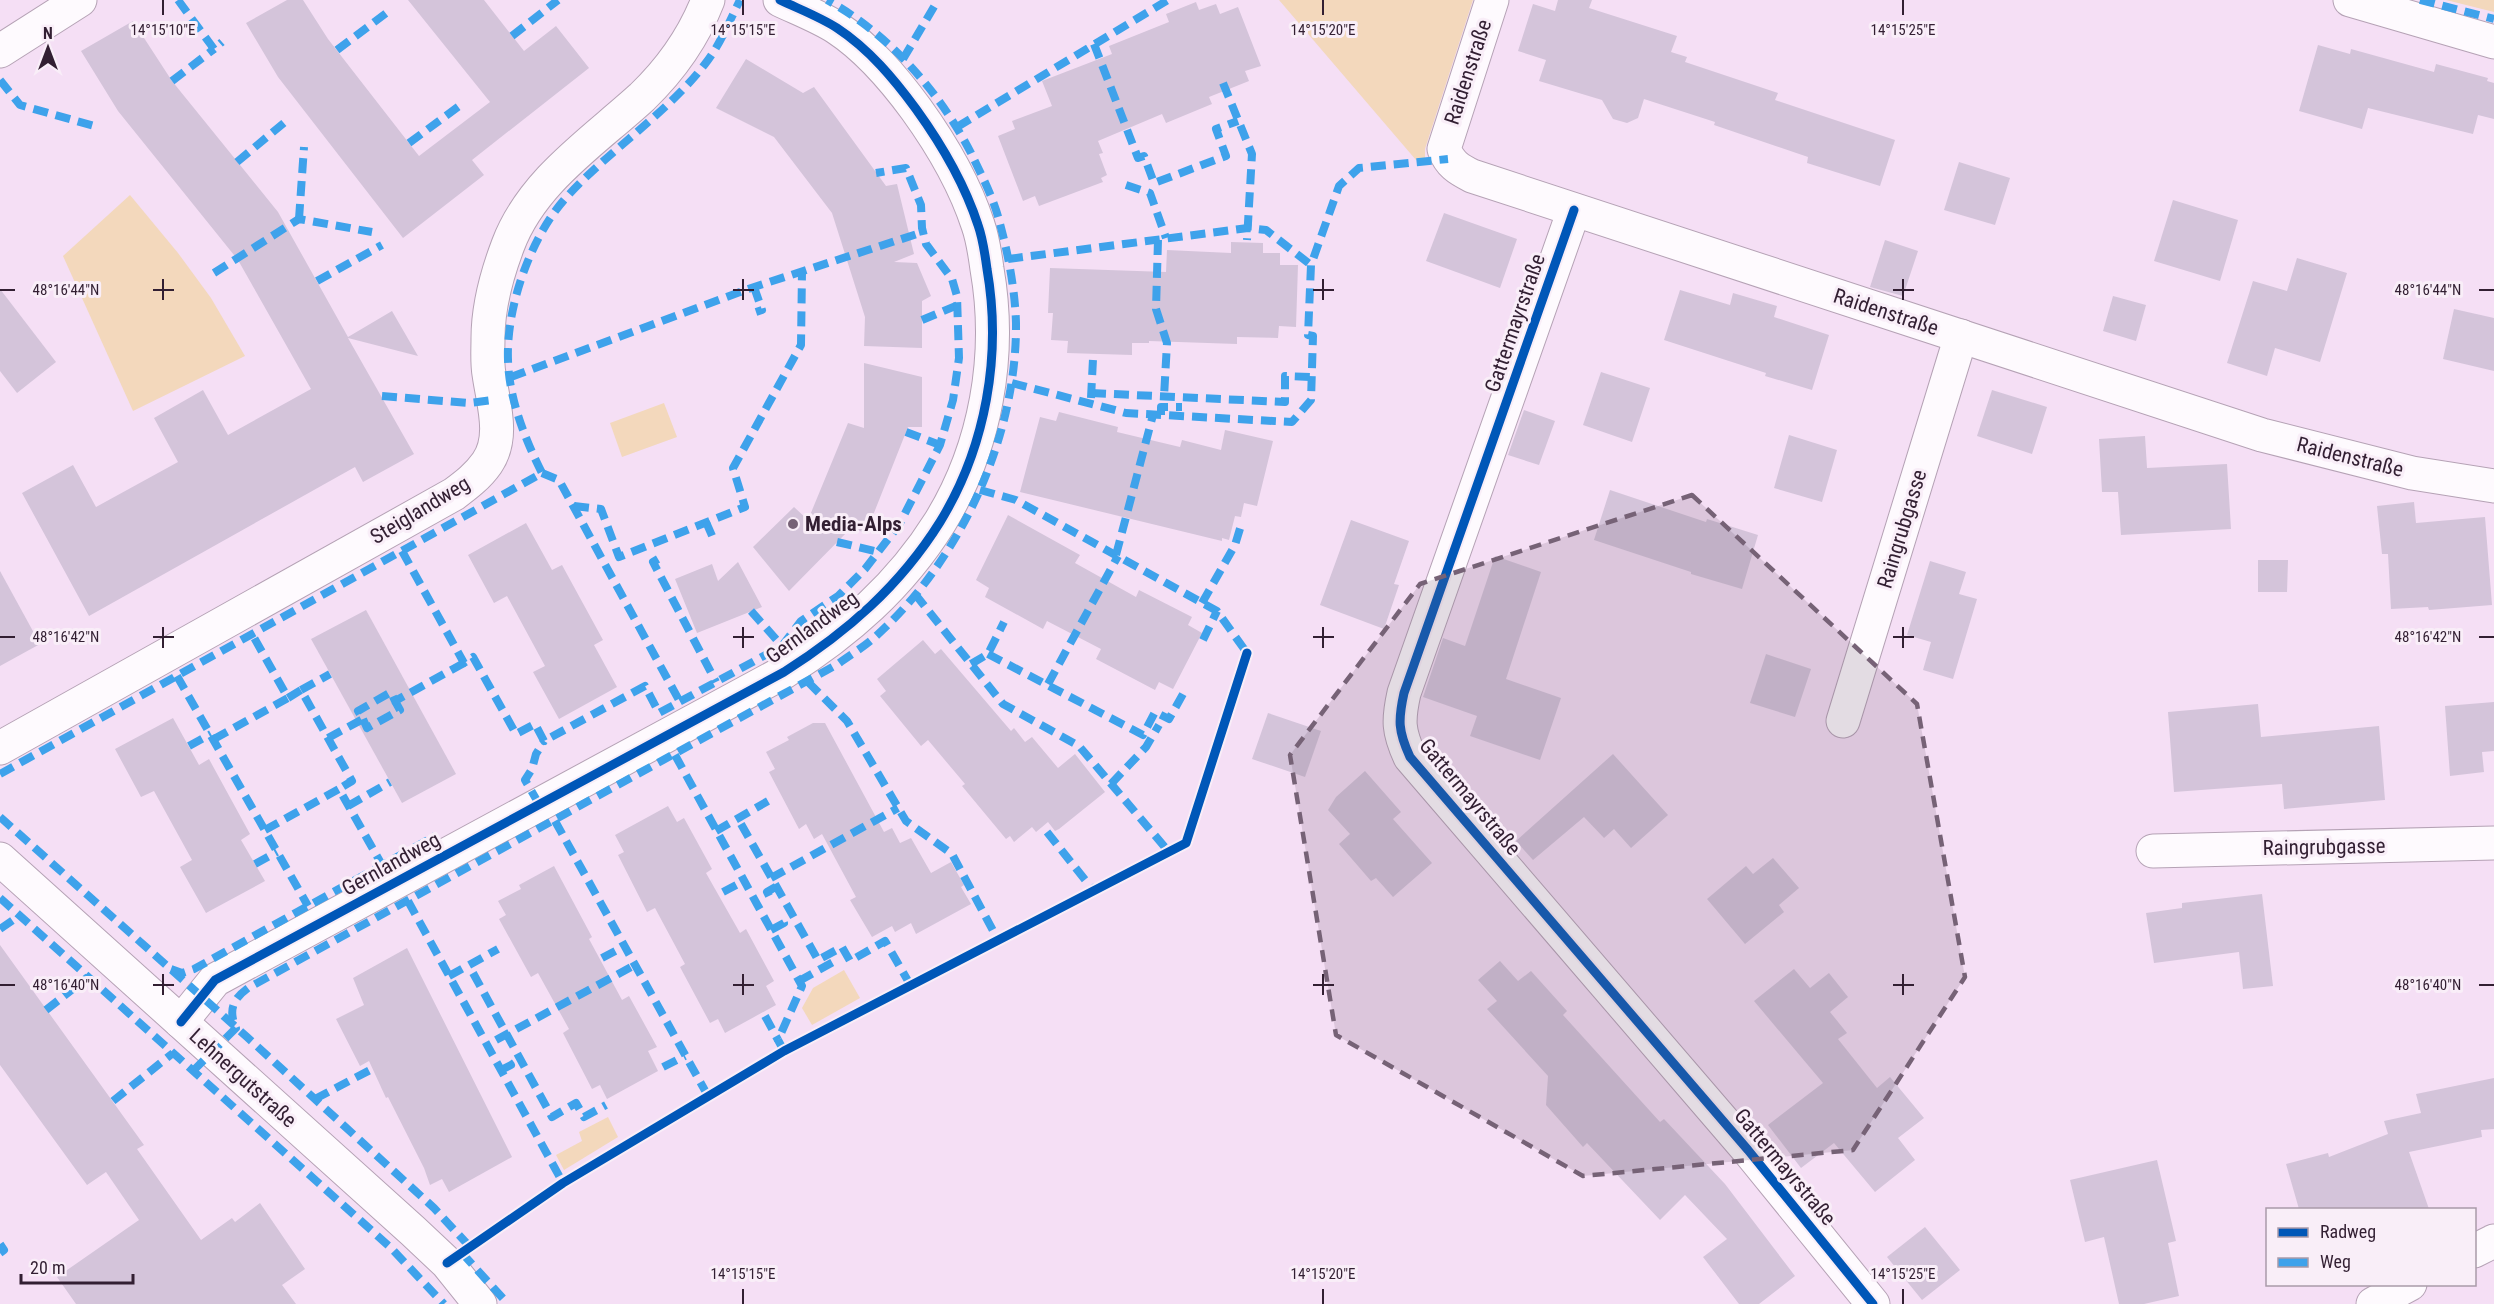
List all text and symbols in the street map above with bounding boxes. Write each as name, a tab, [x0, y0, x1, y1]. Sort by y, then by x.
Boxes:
street label: Raidenstraße	[1440, 16, 1496, 128]
north arrow	[18, 18, 78, 78]
text: 14°15'10"E	[131, 21, 195, 39]
text: 14°15'15"E	[711, 21, 775, 39]
text: 14°15'20"E	[1291, 21, 1355, 39]
text: 14°15'25"E	[1871, 21, 1935, 39]
text: N	[43, 24, 53, 43]
street label: Gattermayrstraße	[1480, 251, 1550, 395]
text: 48°16'44"N	[33, 281, 99, 299]
text: 48°16'44"N	[2395, 281, 2461, 299]
street label: Raidenstraße	[1830, 284, 1942, 340]
street label: Raidenstraße	[2294, 432, 2406, 482]
street label: Raingrubgasse	[1873, 467, 1931, 591]
street label: Steiglandweg	[366, 471, 474, 549]
place label: Media-Alps	[805, 512, 902, 536]
marker: Media-Alps	[786, 517, 800, 531]
street label: Gernlandweg	[761, 586, 863, 668]
text: 48°16'42"N	[33, 628, 99, 646]
text: 48°16'42"N	[2395, 628, 2461, 646]
street label: Gattermayrstraße	[1414, 734, 1526, 860]
street label: Gernlandweg	[338, 827, 444, 901]
street label: Raingrubgasse	[2262, 834, 2386, 860]
text: 48°16'40"N	[33, 976, 99, 994]
text: 48°16'40"N	[2395, 976, 2461, 994]
street label: Lehnergutstraße	[185, 1024, 302, 1132]
street label: Gattermayrstraße	[1729, 1104, 1841, 1230]
legend	[2266, 1208, 2476, 1286]
text: Radweg	[2320, 1221, 2376, 1242]
scale bar	[21, 1247, 134, 1285]
text: Weg	[2320, 1251, 2351, 1272]
text: 20 m	[30, 1257, 65, 1278]
text: 14°15'15"E	[711, 1265, 775, 1283]
text: 14°15'20"E	[1291, 1265, 1355, 1283]
text: 14°15'25"E	[1871, 1265, 1935, 1283]

